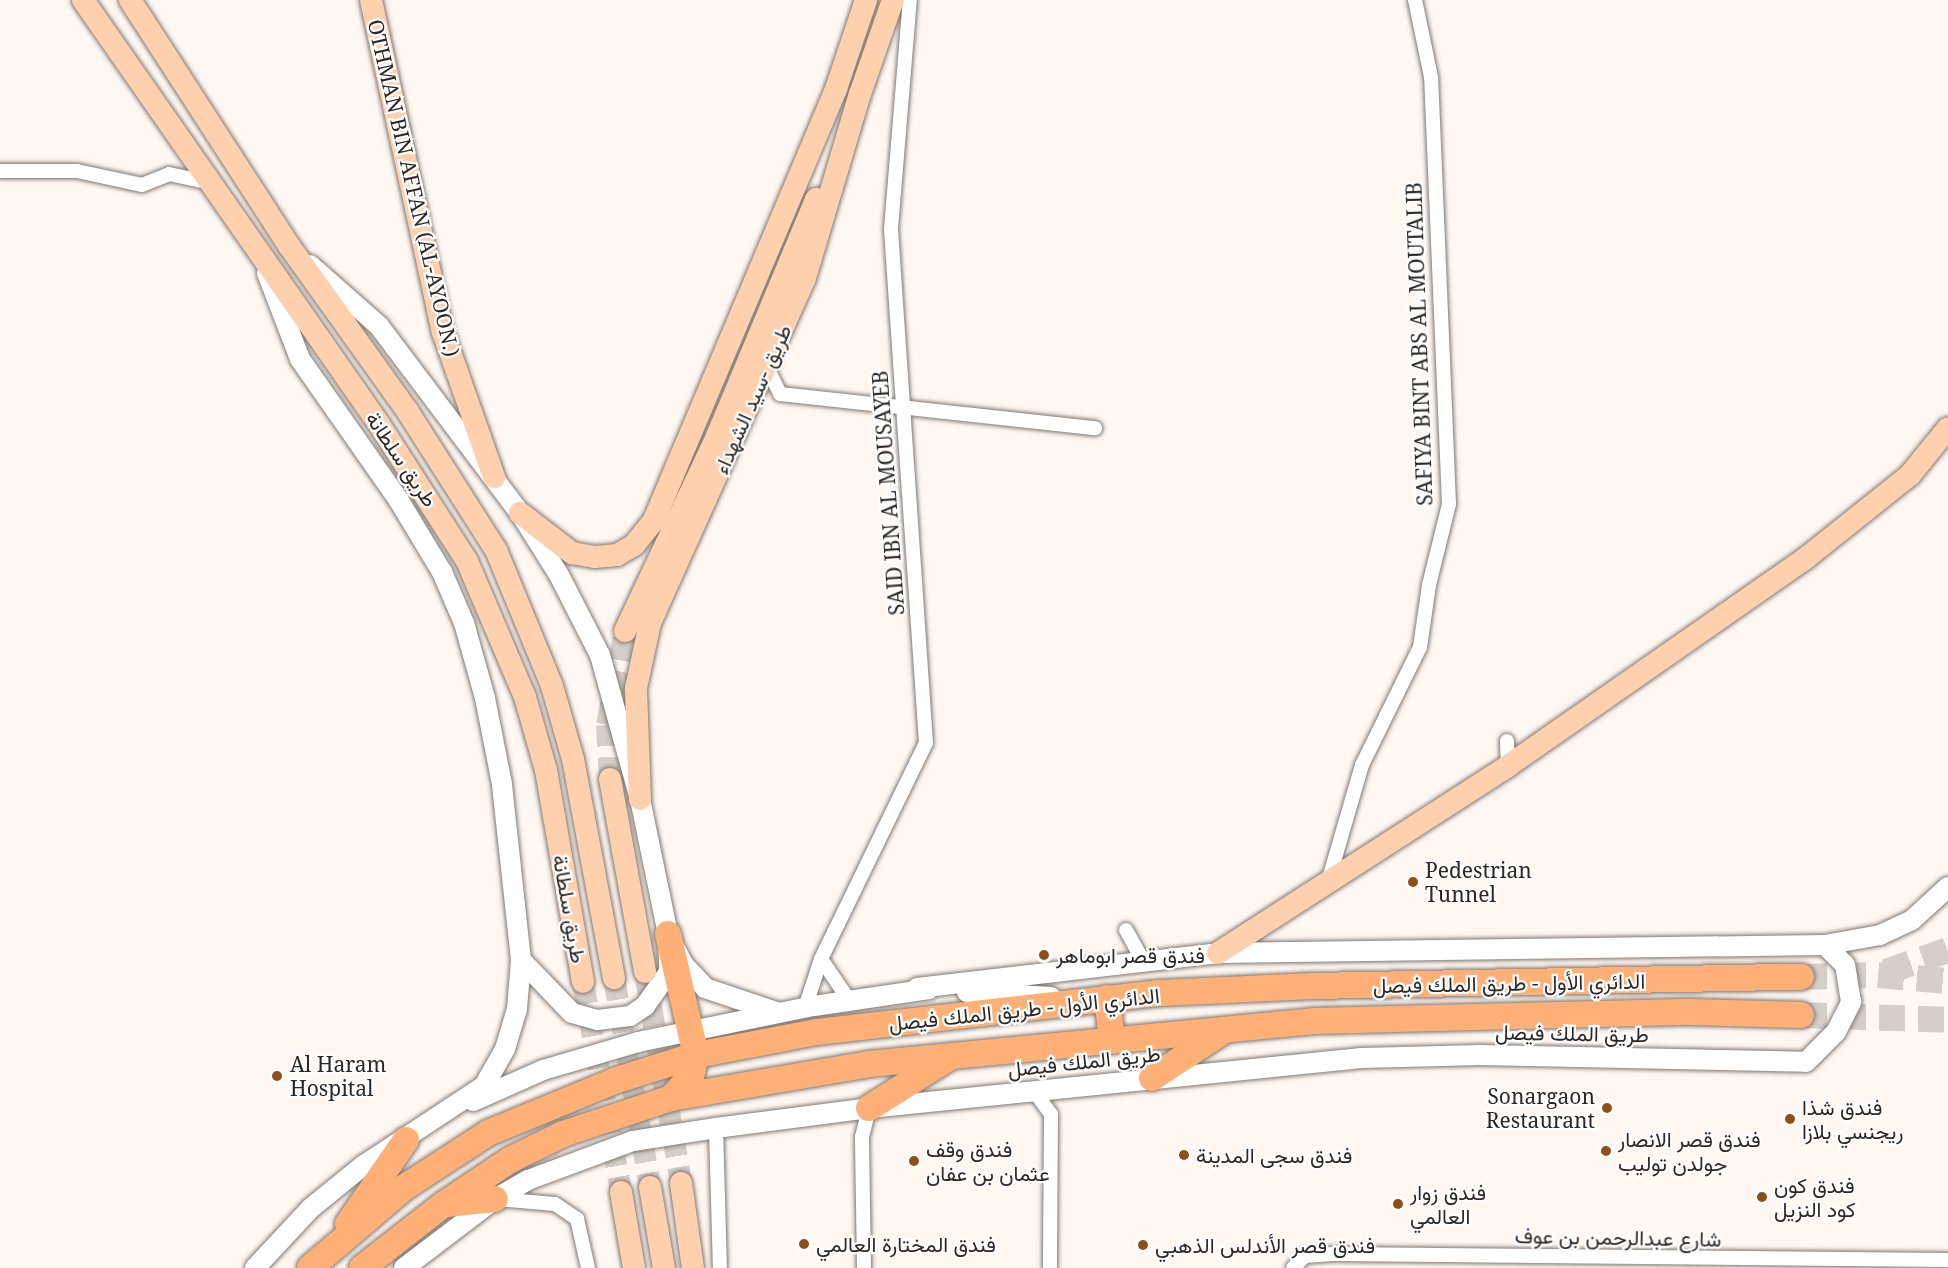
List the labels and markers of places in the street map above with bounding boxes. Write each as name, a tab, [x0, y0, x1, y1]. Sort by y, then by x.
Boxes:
place label: Pedestrian Tunnel	[1425, 857, 1532, 907]
marker: Pedestrian Tunnel	[1406, 875, 1420, 889]
place label: فندق قصر ابوماهر	[1056, 942, 1205, 968]
marker: فندق قصر ابوماهر	[1037, 948, 1051, 962]
place label: Al Haram Hospital	[290, 1051, 386, 1101]
marker: Al Haram Hospital	[268, 1067, 286, 1085]
place label: Sonargaon Restaurant	[1486, 1083, 1595, 1133]
place label: فندق شذا ريجنسي بلازا	[1802, 1094, 1903, 1144]
marker: Sonargaon Restaurant	[1600, 1101, 1614, 1115]
marker: فندق شذا ريجنسي بلازا	[1783, 1112, 1797, 1126]
place label: فندق قصر الانصار جولدن توليب	[1618, 1126, 1761, 1176]
place label: فندق وقف عثمان بن عفان	[926, 1136, 1050, 1186]
place label: فندق سجى المدينة	[1196, 1142, 1352, 1168]
marker: فندق قصر الانصار جولدن توليب	[1599, 1144, 1613, 1158]
marker: فندق سجى المدينة	[1177, 1148, 1191, 1162]
marker: فندق وقف عثمان بن عفان	[907, 1154, 921, 1168]
place label: فندق كون كود النزيل	[1774, 1172, 1856, 1222]
place label: فندق زوار العالمي	[1410, 1179, 1486, 1229]
marker: فندق كون كود النزيل	[1755, 1190, 1769, 1204]
marker: فندق زوار العالمي	[1391, 1197, 1405, 1211]
place label: فندق المختارة العالمي	[816, 1231, 996, 1257]
place label: فندق قصر الأندلس الذهبي	[1155, 1232, 1375, 1258]
marker: فندق المختارة العالمي	[797, 1237, 811, 1251]
marker: فندق قصر الأندلس الذهبي	[1136, 1238, 1150, 1252]

